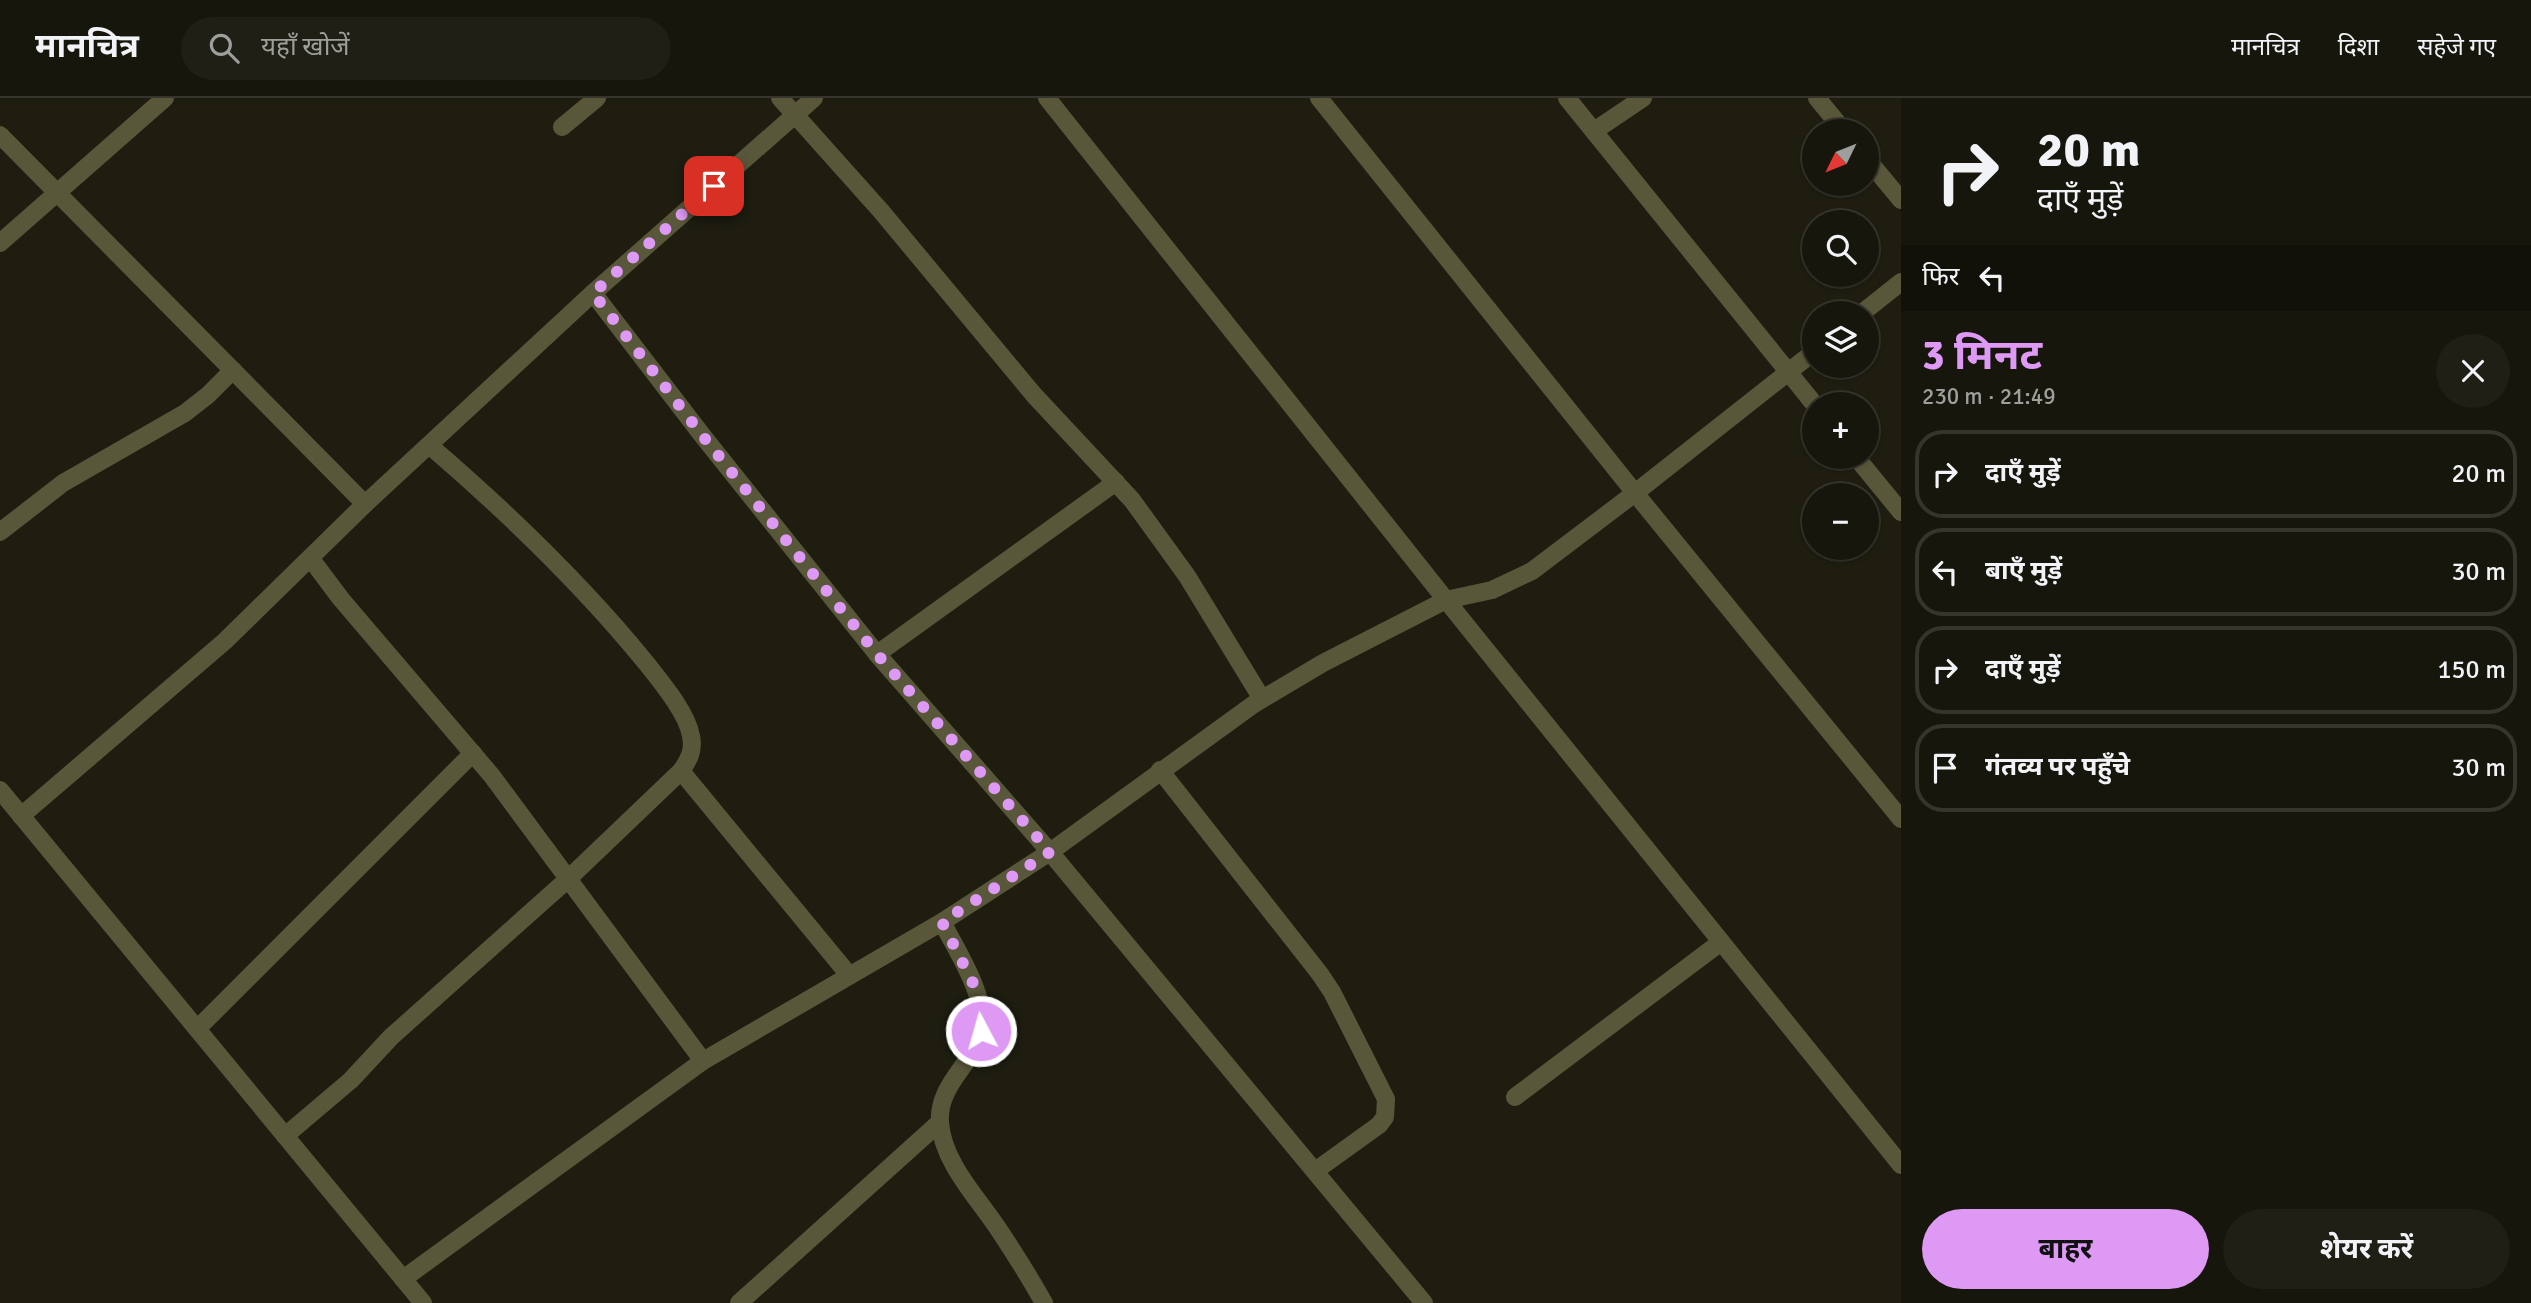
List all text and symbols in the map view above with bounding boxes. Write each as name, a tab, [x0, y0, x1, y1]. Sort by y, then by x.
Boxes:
search box	[181, 17, 671, 80]
text: मानचित्र	[35, 26, 139, 67]
icon: search	[205, 29, 243, 67]
text: यहाँ खोजें	[261, 31, 350, 63]
text: मानचित्र	[2231, 32, 2300, 62]
text: दिशा	[2338, 32, 2379, 62]
text: सहेजे गए	[2417, 32, 2496, 62]
north arrow	[1802, 119, 1880, 196]
map controls	[1802, 119, 1879, 560]
text: 20 m	[2037, 120, 2140, 180]
icon: right	[1922, 126, 2013, 217]
pin	[684, 156, 744, 216]
icon: arrive	[695, 167, 733, 205]
text: दाएँ मुड़ें	[2037, 180, 2123, 219]
button: search	[1802, 210, 1879, 287]
icon: left	[1973, 259, 2011, 297]
text: फिर	[1922, 261, 1959, 293]
button: layers	[1802, 301, 1879, 378]
text: 3 मिनट	[1922, 330, 2042, 381]
button: close	[2436, 334, 2510, 408]
text: 230 m · 21:49	[1922, 382, 2056, 411]
button: +	[1802, 392, 1879, 469]
icon: right	[1926, 455, 1964, 493]
text: दाएँ मुड़ें	[1985, 457, 2061, 489]
text: 20 m	[2451, 458, 2506, 490]
button: −	[1802, 483, 1879, 560]
icon: left	[1926, 553, 1964, 591]
text: बाएँ मुड़ें	[1985, 555, 2062, 587]
text: 30 m	[2451, 556, 2506, 588]
icon: right	[1926, 651, 1964, 689]
text: दाएँ मुड़ें	[1985, 653, 2061, 685]
text: 150 m	[2437, 654, 2506, 686]
icon: arrive	[1926, 749, 1964, 787]
text: गंतव्य पर पहुँचे	[1985, 751, 2130, 783]
text: 30 m	[2451, 752, 2506, 784]
position arrow	[944, 994, 1018, 1068]
button: बाहर	[1922, 1209, 2209, 1289]
button: शेयर करें	[2223, 1209, 2510, 1289]

